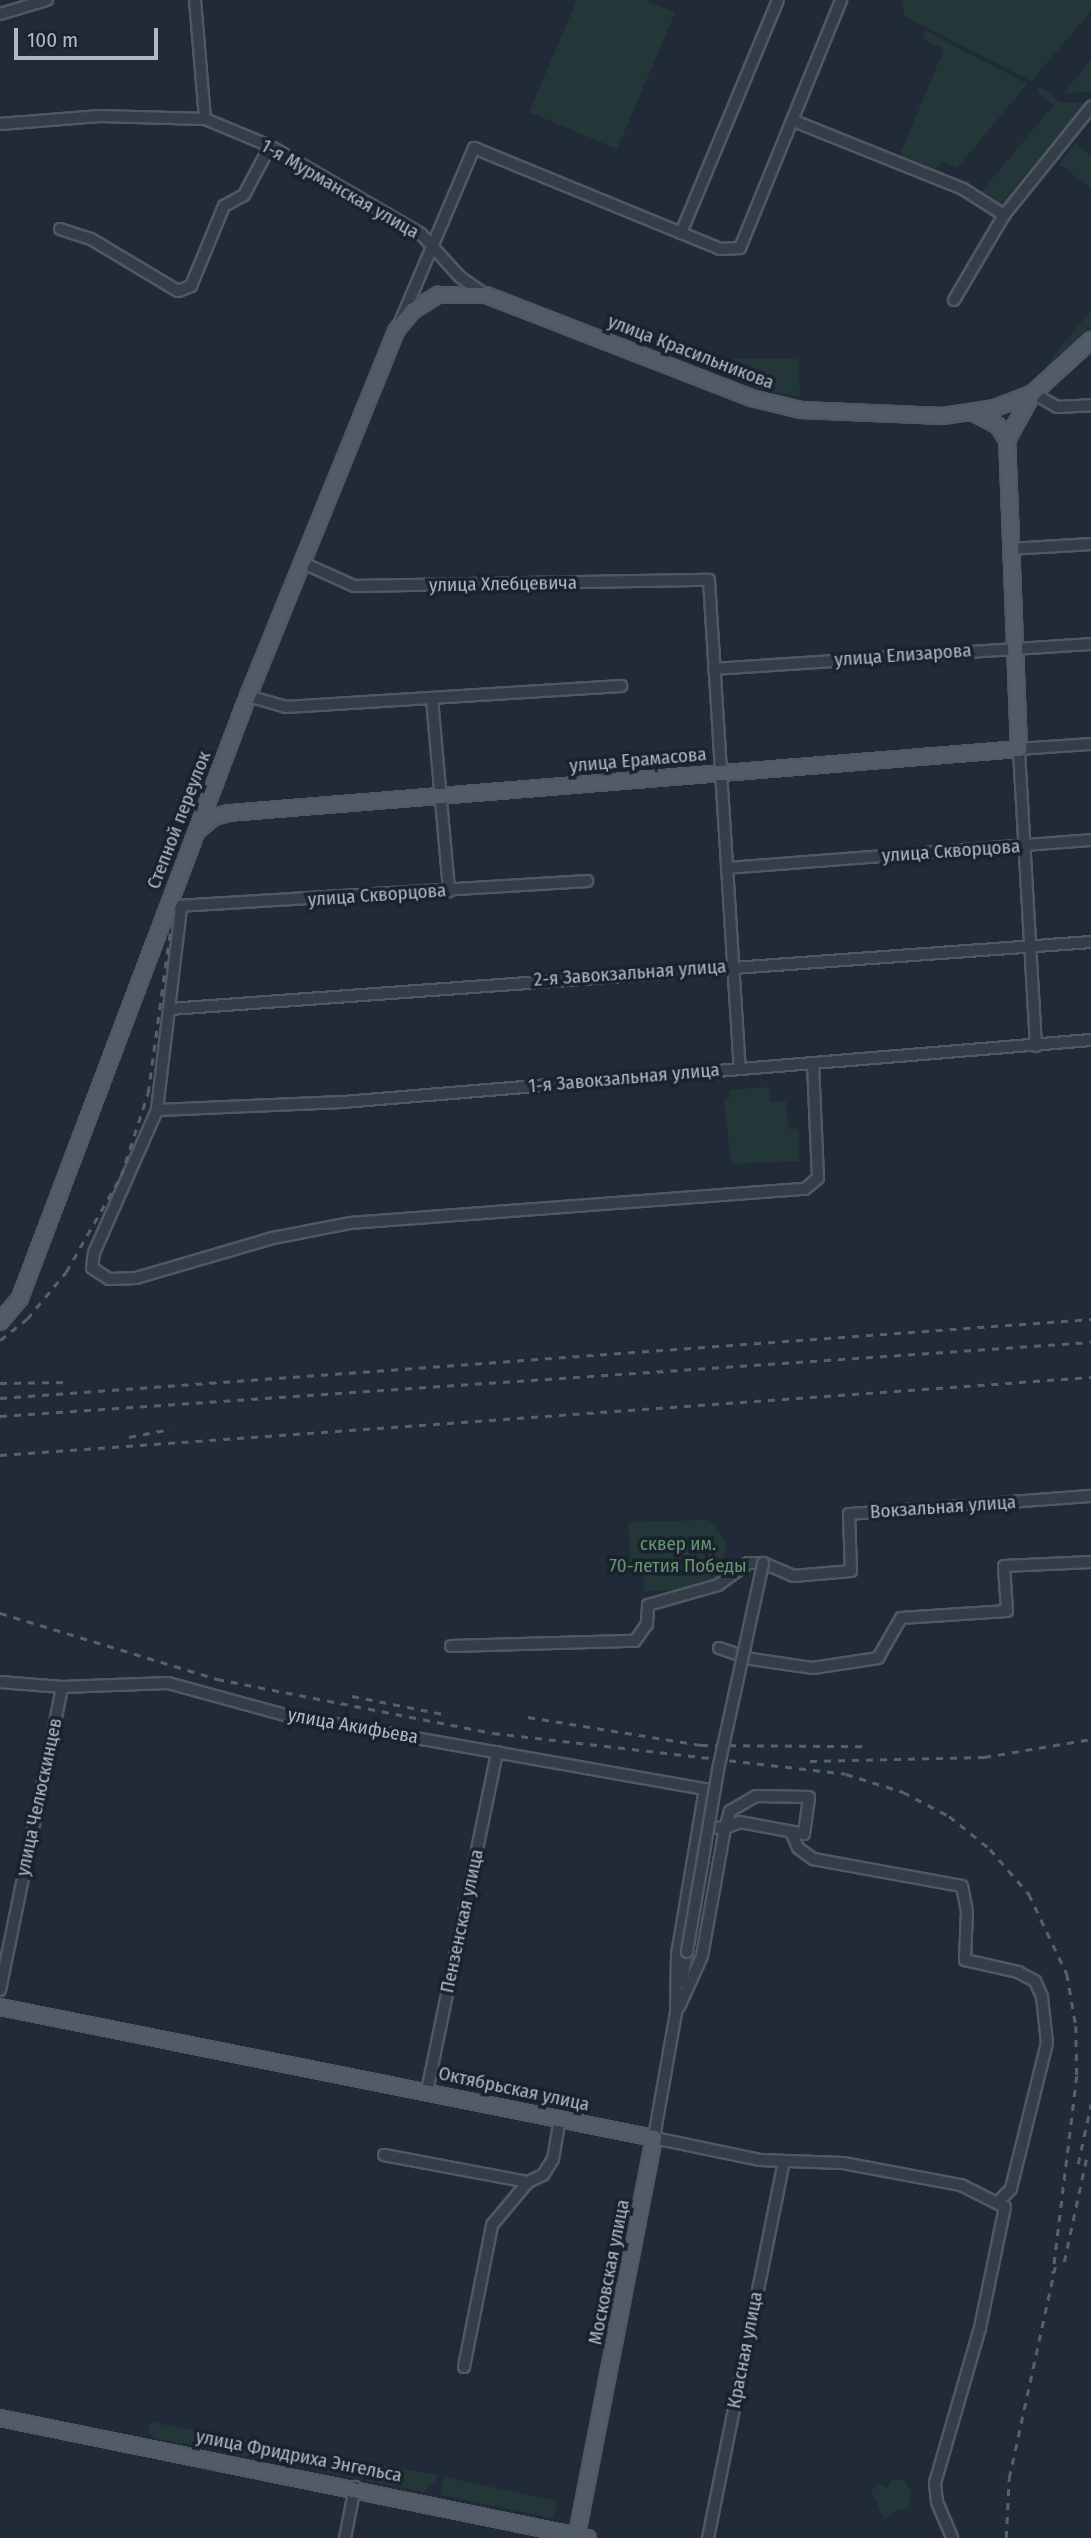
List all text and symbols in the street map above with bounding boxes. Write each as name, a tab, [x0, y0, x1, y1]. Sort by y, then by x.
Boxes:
scale bar	[18, 14, 161, 58]
text: 100 m	[27, 27, 78, 53]
street label: 1-я Мурманская улица	[257, 134, 423, 244]
street label: улица Красильникова	[605, 310, 777, 394]
street label: улица Хлебцевича	[429, 571, 577, 597]
street label: улица Елизарова	[834, 639, 972, 671]
street label: улица Ерамасова	[569, 743, 707, 777]
street label: Степной переулок	[142, 748, 216, 892]
street label: улица Скворцова	[881, 835, 1021, 867]
street label: улица Скворцова	[307, 879, 447, 911]
street label: 2-я Завокзальная улица	[533, 955, 727, 991]
street label: 1-я Завокзальная улица	[527, 1058, 721, 1098]
street label: Вокзальная улица	[869, 1491, 1017, 1523]
park label: сквер им. 70-летия Победы	[609, 1533, 747, 1577]
street label: улица Акифьева	[286, 1703, 420, 1749]
street label: улица Челюскинцев	[11, 1716, 67, 1878]
street label: Пензенская улица	[436, 1847, 488, 1995]
street label: Октябрьская улица	[436, 2062, 592, 2116]
street label: Московская улица	[584, 2197, 634, 2347]
street label: Красная улица	[723, 2290, 767, 2410]
street label: улица Фридриха Энгельса	[194, 2425, 404, 2487]

